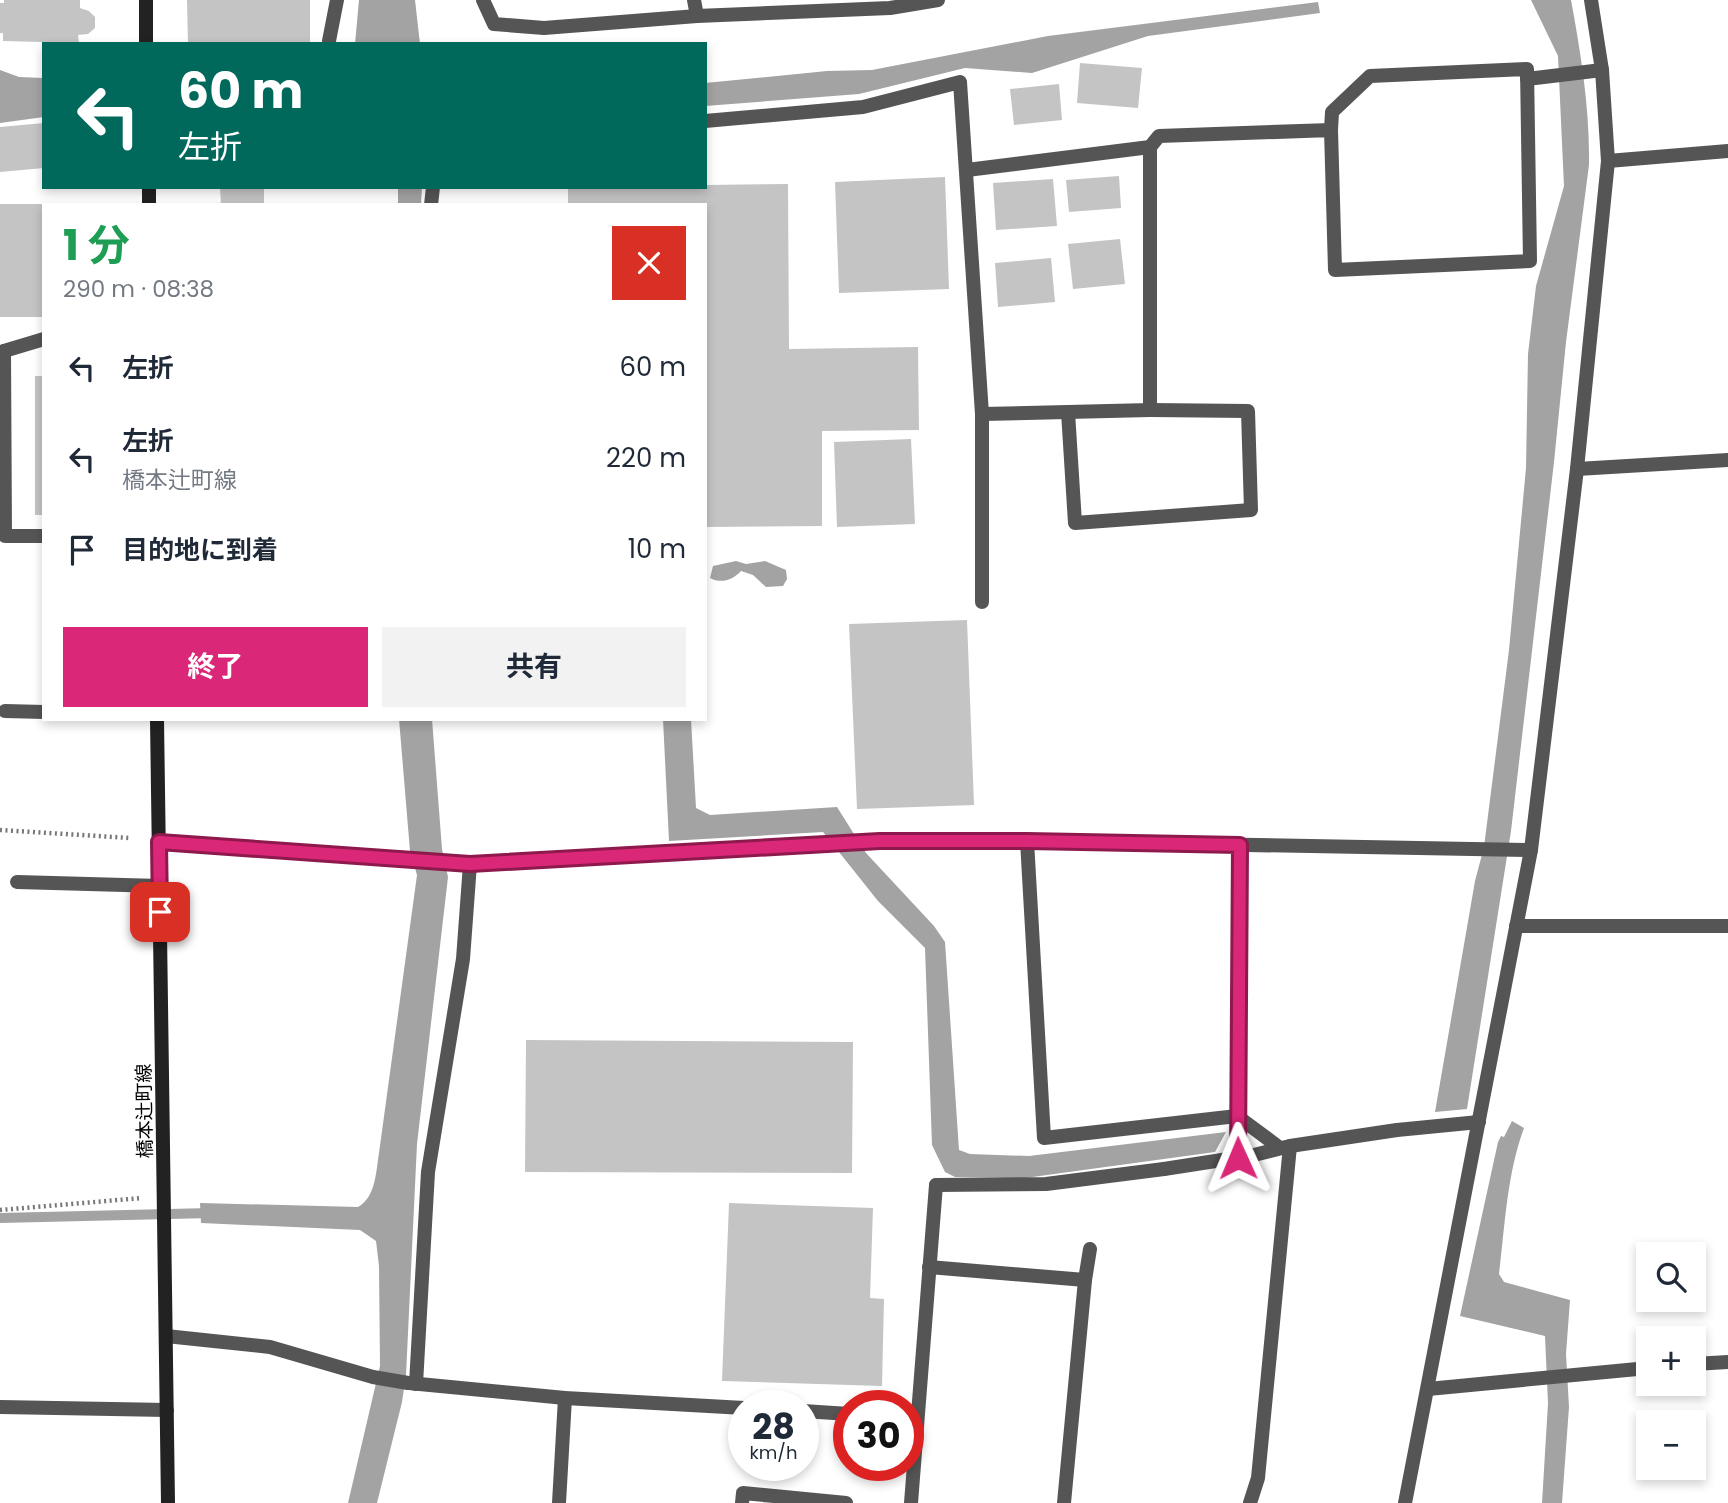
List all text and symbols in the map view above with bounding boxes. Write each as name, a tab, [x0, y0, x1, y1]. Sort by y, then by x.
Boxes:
text: 60 m	[178, 57, 303, 125]
icon: left	[63, 70, 154, 161]
text: 左折	[178, 124, 242, 169]
text: 1 分	[63, 216, 130, 275]
button: close	[612, 226, 686, 300]
text: 290 m · 08:38	[63, 273, 214, 305]
icon: left	[63, 349, 101, 387]
text: 60 m	[619, 349, 686, 385]
text: 左折	[122, 350, 174, 386]
text: 左折	[122, 423, 174, 459]
icon: left	[63, 440, 101, 478]
text: 220 m	[606, 440, 686, 476]
text: 橋本辻町線	[122, 464, 237, 496]
icon: arrive	[63, 531, 101, 569]
text: 10 m	[628, 531, 686, 567]
text: 目的地に到着	[122, 532, 278, 568]
button: 終了	[63, 627, 368, 707]
button: 共有	[382, 627, 686, 707]
pin	[130, 882, 190, 942]
icon: arrive	[141, 893, 179, 931]
street label: 橋本辻町線	[130, 1063, 159, 1159]
position arrow	[1201, 1121, 1275, 1195]
map controls	[1636, 1242, 1706, 1480]
button: search	[1636, 1242, 1706, 1312]
button: +	[1636, 1326, 1706, 1396]
speed limit sign: 30	[833, 1390, 924, 1481]
text: 28	[752, 1402, 795, 1451]
button: −	[1636, 1410, 1706, 1480]
text: km/h	[750, 1440, 797, 1465]

